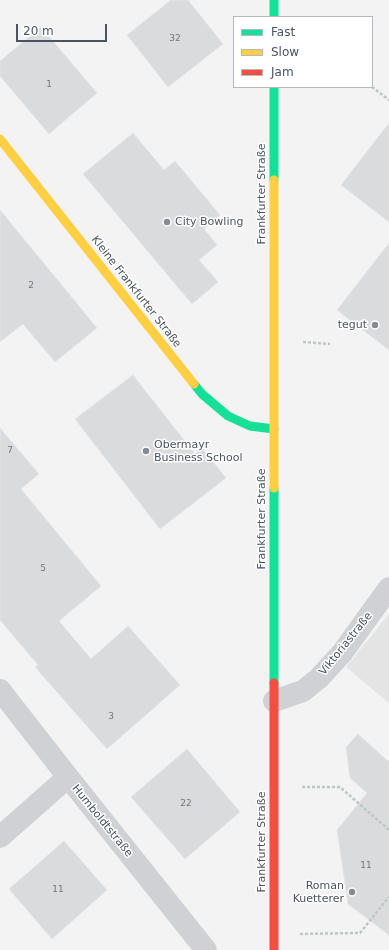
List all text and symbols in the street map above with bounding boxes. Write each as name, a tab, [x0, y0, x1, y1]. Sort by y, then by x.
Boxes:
scale bar	[18, 16, 109, 42]
legend	[233, 16, 373, 88]
text: 20 m	[23, 24, 54, 38]
text: Fast	[271, 25, 295, 39]
house number: 32	[169, 34, 181, 44]
text: Slow	[271, 45, 299, 59]
text: Jam	[271, 65, 294, 79]
house number: 1	[46, 80, 52, 90]
street label: Frankfurter Straße	[255, 144, 269, 244]
place label: City Bowling	[175, 215, 243, 229]
marker: City Bowling	[162, 217, 172, 227]
street label: Kleine Frankfurter Straße	[88, 233, 184, 351]
house number: 2	[28, 281, 34, 291]
place label: tegut	[338, 318, 367, 332]
marker: tegut	[370, 320, 380, 330]
place label: Obermayr Business School	[154, 438, 243, 464]
house number: 7	[7, 446, 13, 456]
marker: Obermayr Business School	[141, 446, 151, 456]
street label: Frankfurter Straße	[255, 469, 269, 569]
house number: 5	[40, 564, 46, 574]
street label: Viktoriastraße	[317, 610, 375, 678]
house number: 3	[108, 712, 114, 722]
street label: Humboldtstraße	[69, 782, 135, 860]
street label: Frankfurter Straße	[255, 792, 269, 892]
house number: 22	[180, 799, 192, 809]
house number: 11	[360, 861, 372, 871]
place label: Roman Kuetterer	[293, 879, 344, 905]
house number: 11	[52, 885, 64, 895]
marker: Roman Kuetterer	[347, 887, 357, 897]

